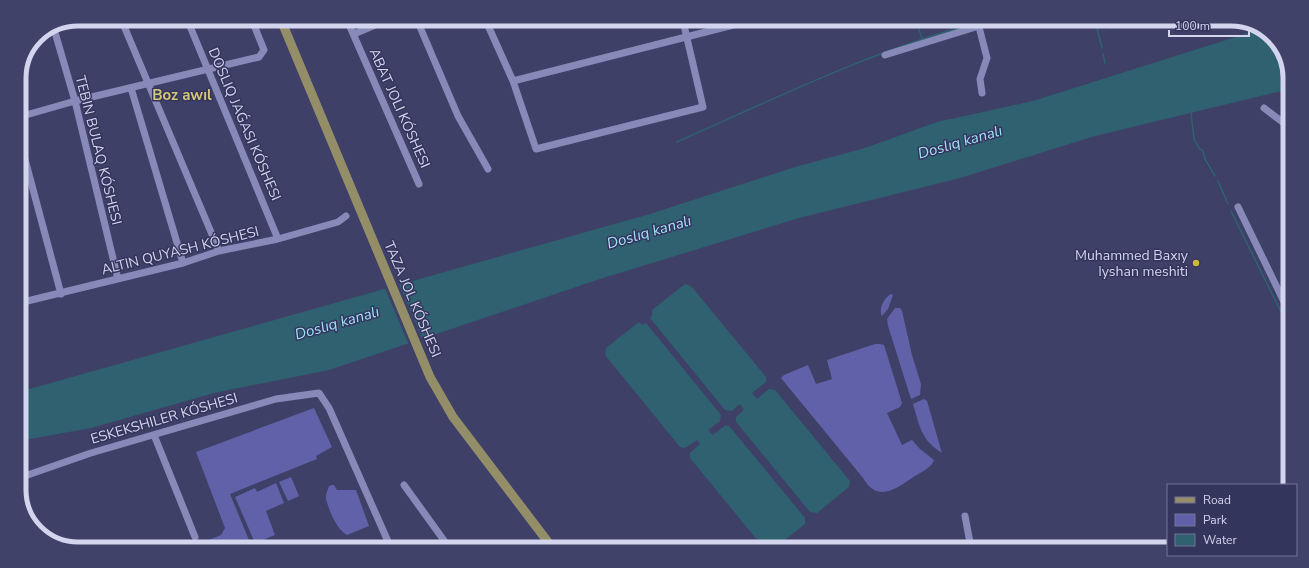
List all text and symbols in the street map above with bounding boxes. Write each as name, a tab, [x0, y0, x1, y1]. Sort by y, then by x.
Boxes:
scale bar	[1169, 12, 1249, 38]
text: 100 m	[1175, 18, 1210, 34]
street label: DOSLIQ JAǴASI KÓSHESI	[204, 45, 285, 204]
street label: ABAT JOLI KÓSHESI	[365, 45, 435, 171]
street label: TEBIN BULAQ KÓSHESI	[71, 73, 126, 227]
district label: Boz awıl	[152, 85, 212, 105]
water label: Doslıq kanalı	[915, 120, 1005, 164]
water label: Doslıq kanalı	[604, 210, 694, 254]
street label: ALTIN QUYASH KÓSHESI	[99, 222, 261, 279]
street label: TAZA JOL KÓSHESI	[379, 238, 446, 360]
place label: Muhammed Baxıy Iyshan meshiti	[1075, 246, 1189, 281]
marker: Muhammed Baxıy Iyshan meshiti	[1191, 258, 1201, 268]
water label: Doslıq kanalı	[292, 301, 382, 345]
street label: ESKEKSHILER KÓSHESI	[88, 388, 240, 449]
legend	[1167, 484, 1297, 556]
text: Road	[1203, 492, 1231, 508]
text: Park	[1203, 512, 1228, 528]
text: Water	[1203, 532, 1237, 548]

